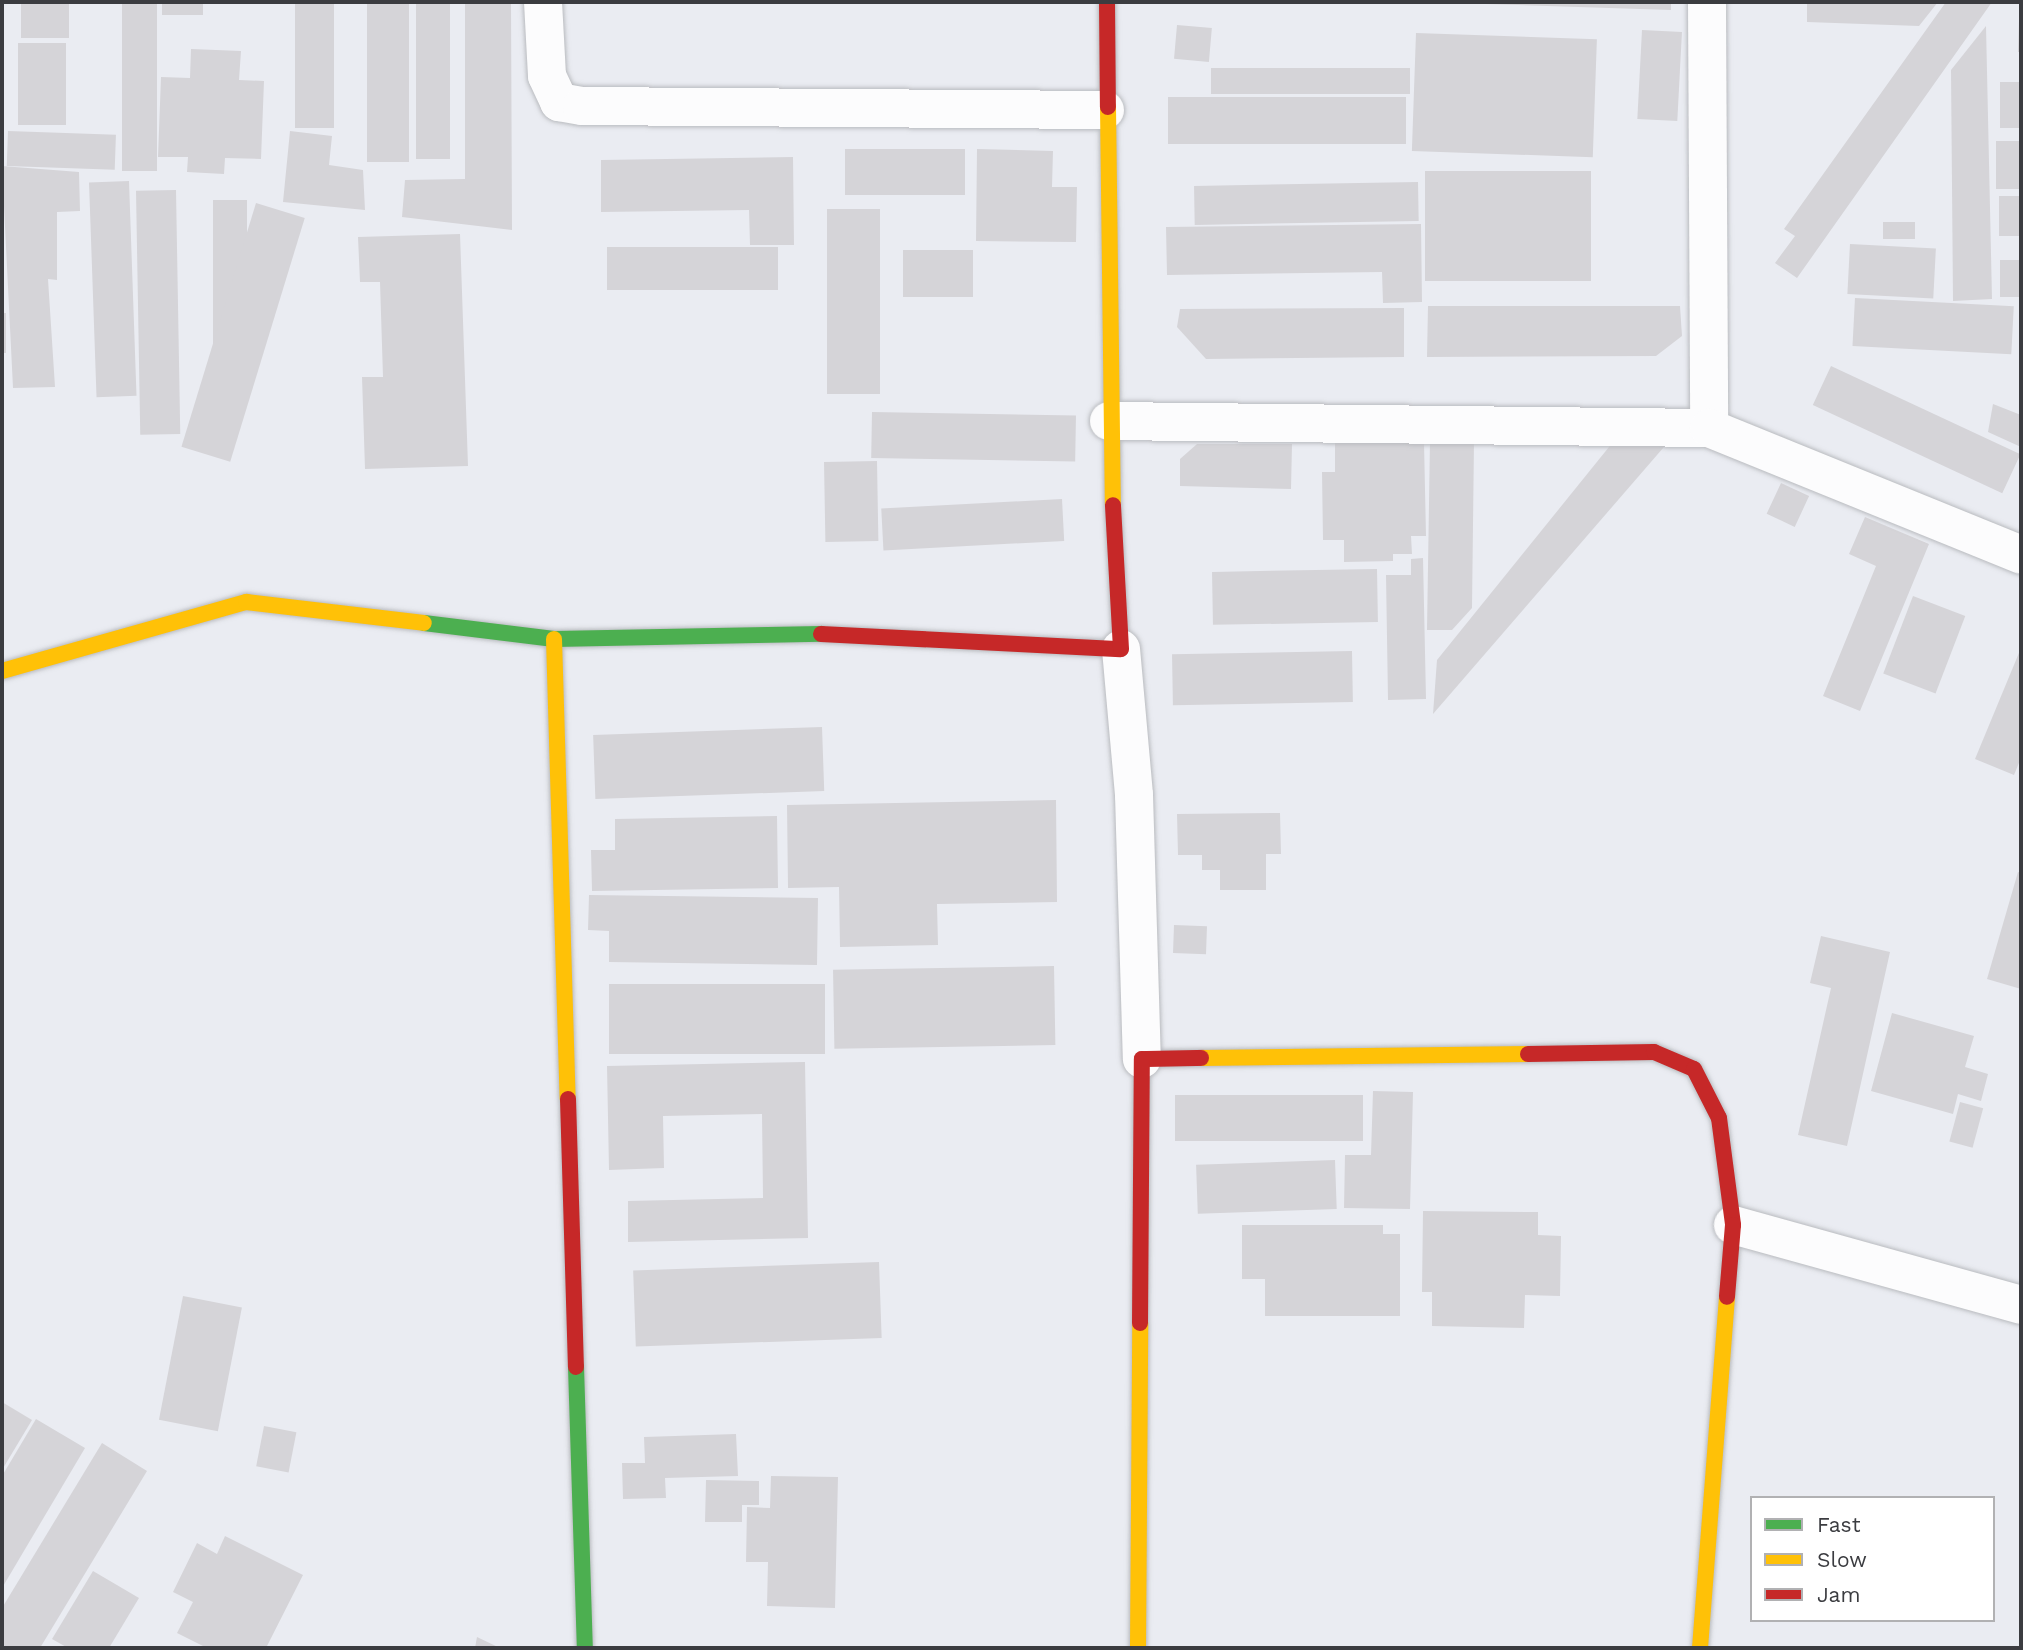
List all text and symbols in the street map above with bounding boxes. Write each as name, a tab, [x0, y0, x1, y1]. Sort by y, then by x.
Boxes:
legend	[1750, 1496, 1995, 1622]
text: Fast	[1817, 1512, 1861, 1537]
text: Slow	[1817, 1547, 1867, 1572]
text: Jam	[1817, 1582, 1860, 1607]

